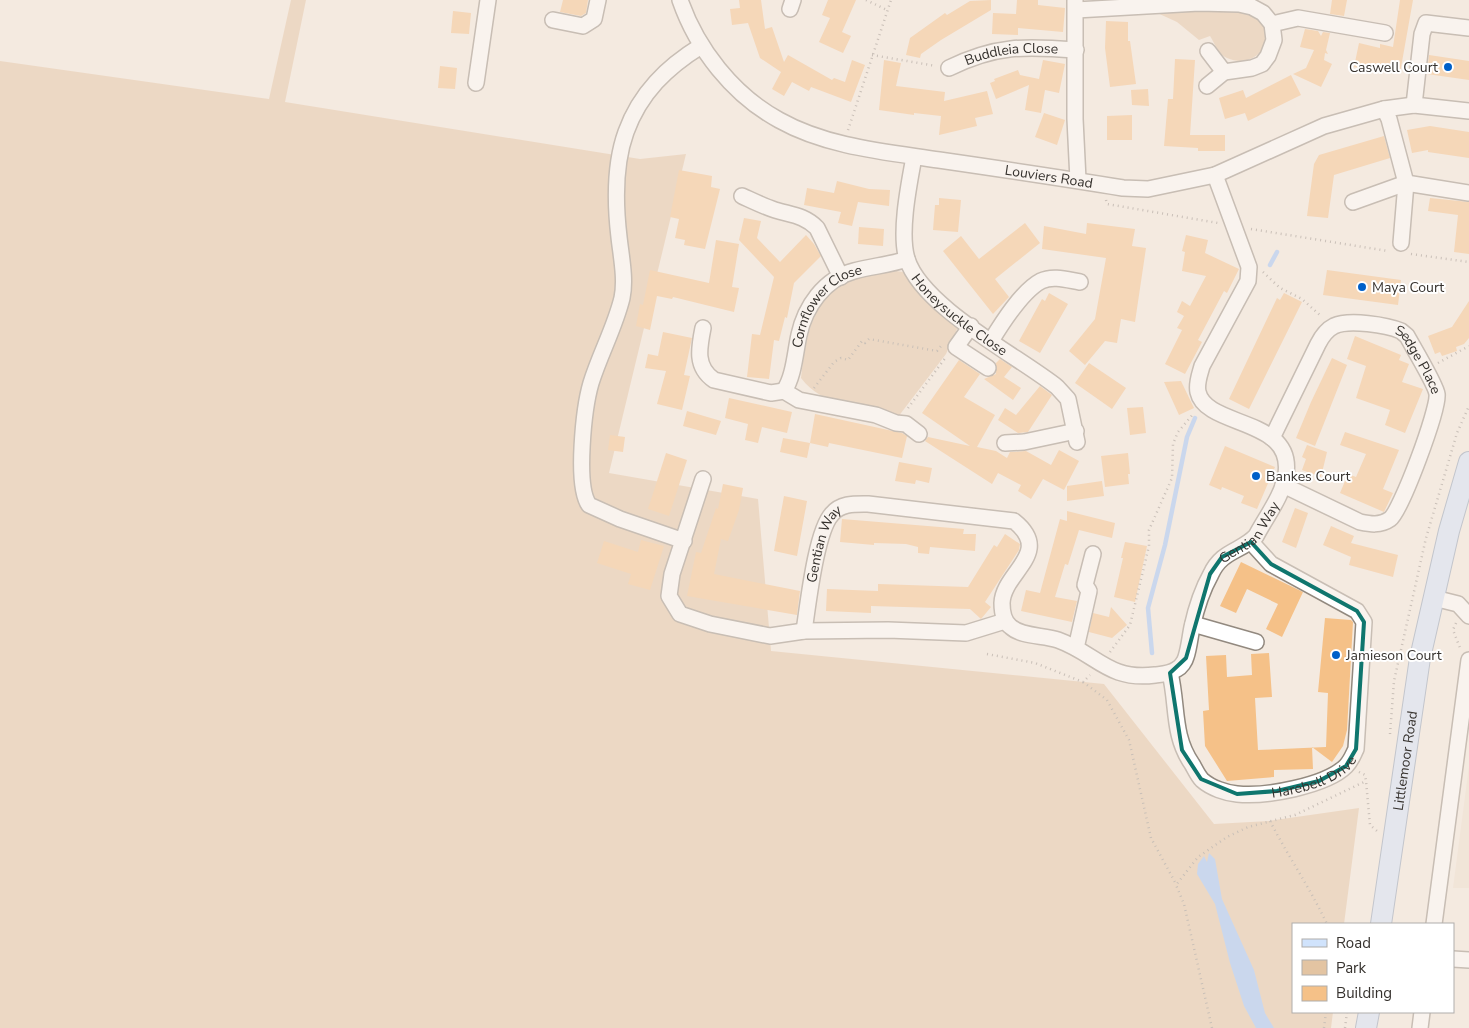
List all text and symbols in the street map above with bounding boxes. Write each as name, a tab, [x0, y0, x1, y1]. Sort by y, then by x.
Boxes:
street label: Buddleia Close	[962, 39, 1059, 70]
place label: Caswell Court	[1349, 58, 1438, 77]
marker: Caswell Court	[1442, 61, 1454, 73]
street label: Louviers Road	[1004, 161, 1094, 193]
street label: Cornflower Close	[788, 260, 864, 349]
street label: Honeysuckle Close	[907, 270, 1011, 360]
place label: Maya Court	[1372, 278, 1444, 297]
marker: Maya Court	[1356, 281, 1368, 293]
street label: Sedge Place	[1392, 321, 1446, 397]
place label: Bankes Court	[1266, 467, 1350, 486]
marker: Bankes Court	[1250, 470, 1262, 482]
street label: Gentian Way	[1215, 497, 1285, 568]
street label: Gentian Way	[802, 500, 846, 584]
place label: Jamieson Court	[1345, 646, 1442, 665]
marker: Jamieson Court	[1330, 649, 1342, 661]
street label: Littlemoor Road	[1389, 710, 1422, 812]
street label: Harebell Drive	[1270, 752, 1361, 803]
legend	[1292, 923, 1454, 1013]
text: Road	[1336, 933, 1371, 953]
text: Park	[1336, 958, 1366, 978]
text: Building	[1336, 983, 1392, 1003]

